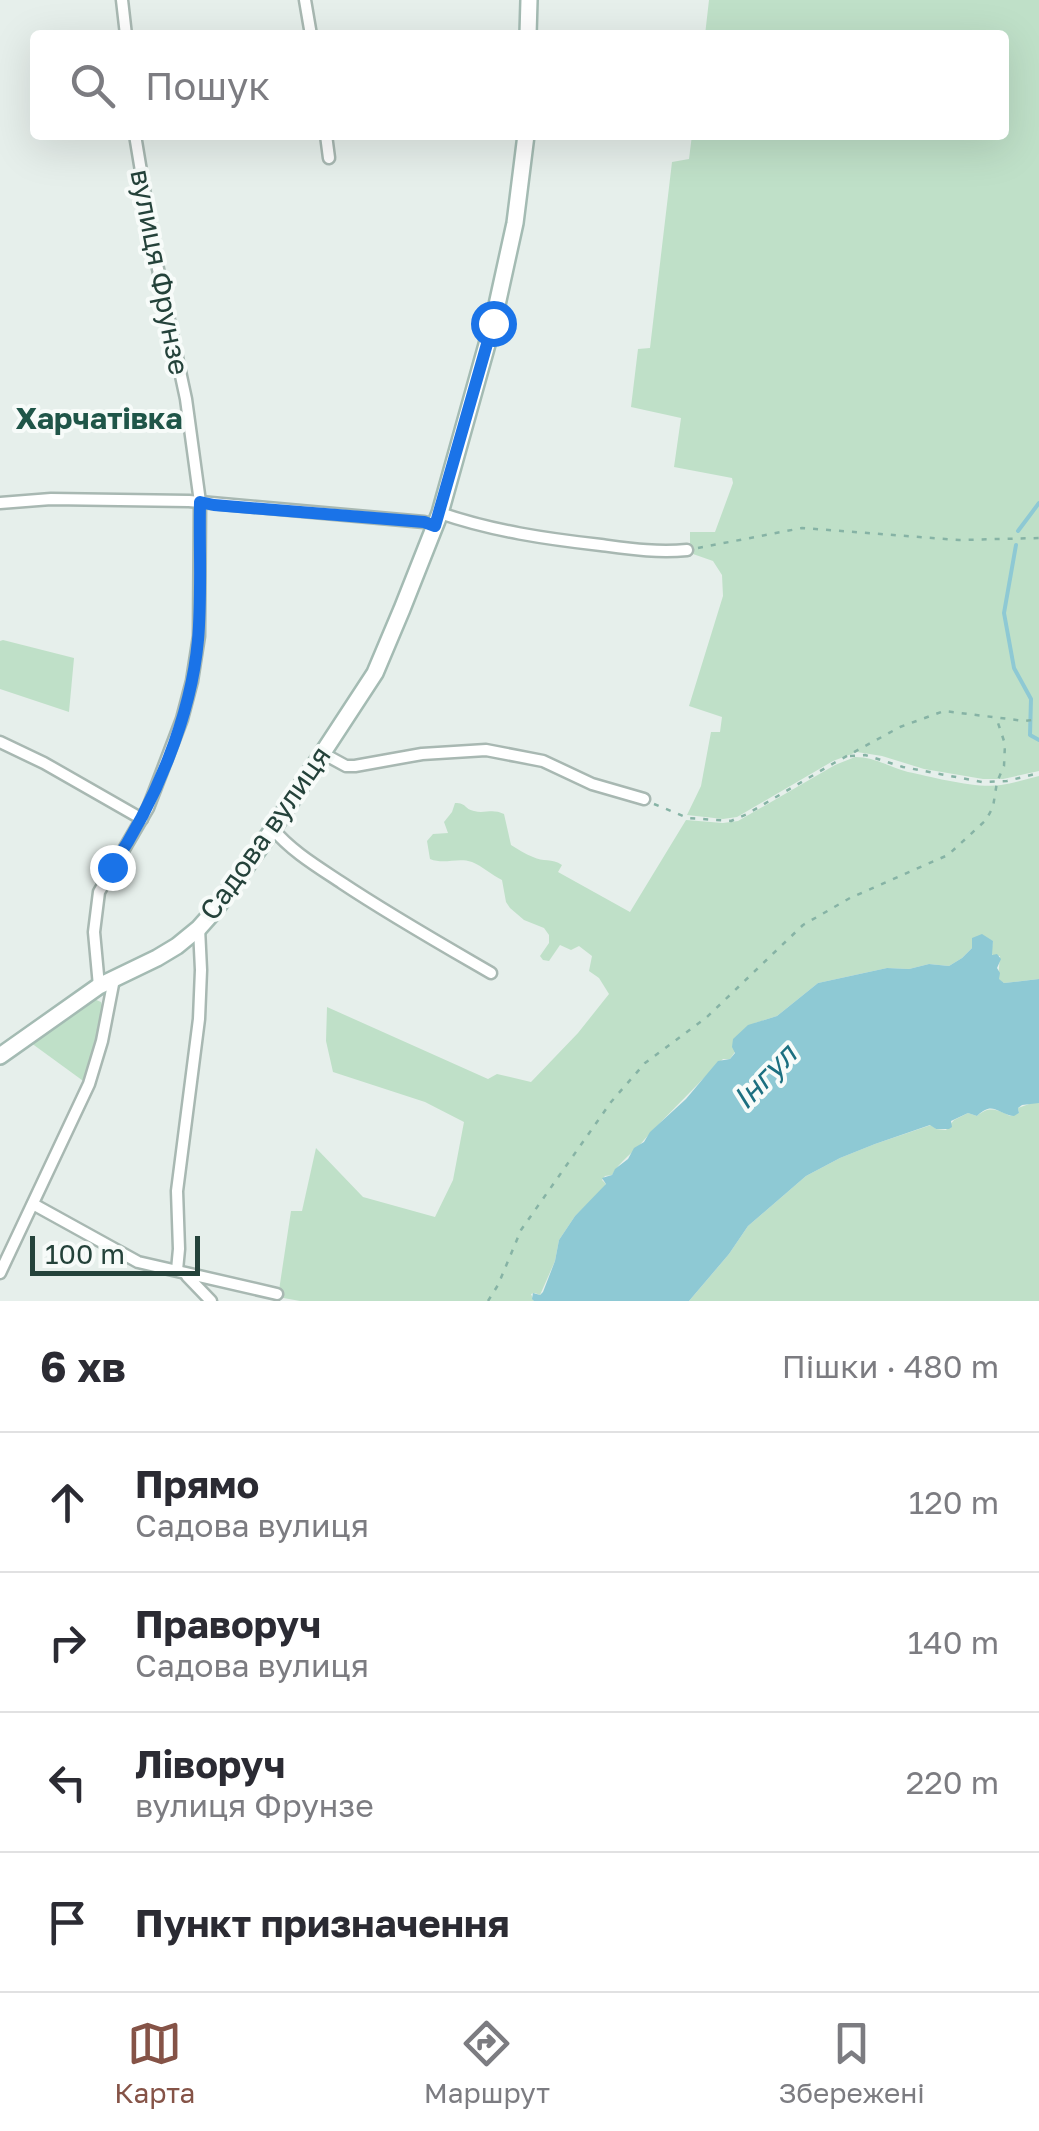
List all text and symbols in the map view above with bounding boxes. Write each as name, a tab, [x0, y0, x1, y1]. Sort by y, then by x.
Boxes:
search box	[30, 30, 1009, 140]
icon: search	[65, 58, 120, 113]
text: Пошук	[145, 63, 270, 108]
street label: вулиця Фрунзе	[124, 166, 197, 378]
route start	[471, 301, 517, 347]
district label: Харчатівка	[15, 400, 183, 436]
street label: Садова вулиця	[192, 739, 337, 926]
route end	[90, 845, 136, 891]
water label: Інгул	[725, 1035, 805, 1116]
scale bar	[30, 1231, 200, 1276]
text: 100 m	[45, 1237, 125, 1270]
text: 6 хв	[40, 1341, 126, 1391]
text: Пішки · 480 m	[782, 1347, 999, 1385]
text: Прямо	[135, 1461, 259, 1506]
icon: ahead	[40, 1475, 95, 1530]
text: 120 m	[909, 1483, 999, 1521]
text: Садова вулиця	[135, 1506, 369, 1544]
text: Праворуч	[135, 1601, 321, 1646]
icon: right	[40, 1615, 95, 1670]
text: 140 m	[908, 1623, 999, 1661]
text: Садова вулиця	[135, 1646, 369, 1684]
text: Ліворуч	[135, 1741, 286, 1786]
icon: left	[40, 1755, 95, 1810]
text: 220 m	[906, 1763, 999, 1801]
text: вулиця Фрунзе	[135, 1786, 374, 1824]
icon: arrive	[40, 1895, 95, 1950]
text: Пункт призначення	[135, 1900, 509, 1945]
tab: Карта	[114, 2016, 195, 2109]
tab: Маршрут	[424, 2016, 550, 2109]
tab: Збережені	[778, 2016, 925, 2109]

